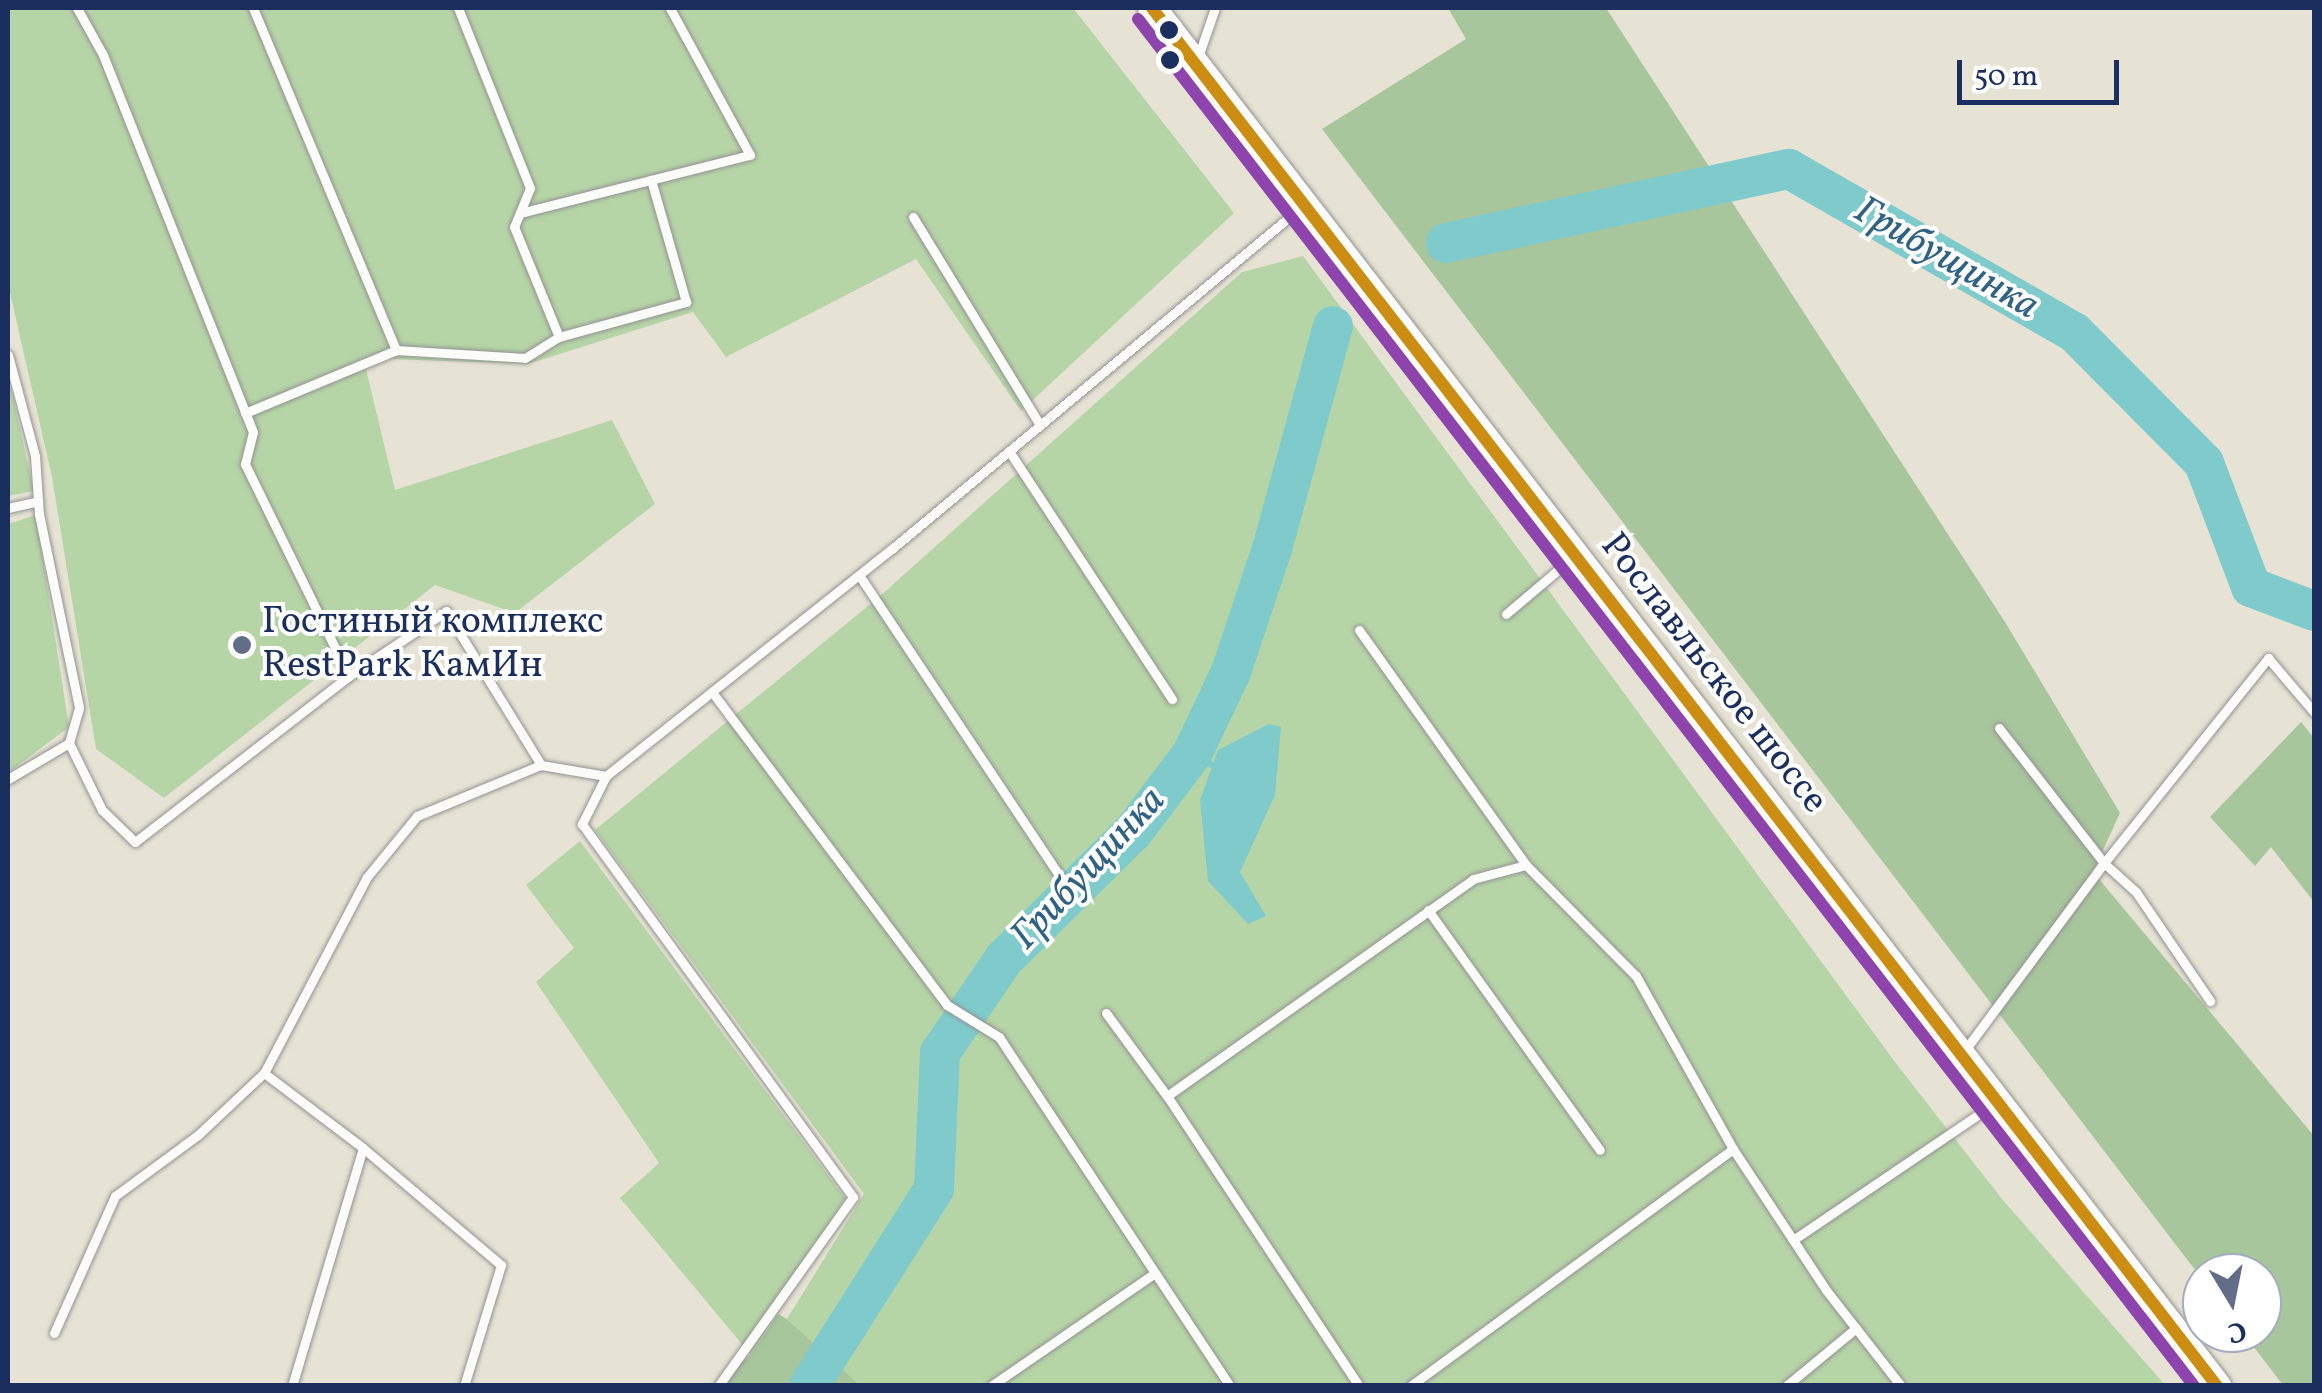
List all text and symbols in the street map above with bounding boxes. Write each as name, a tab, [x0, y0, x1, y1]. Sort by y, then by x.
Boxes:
unlabelled marker	[1159, 20, 1179, 40]
scale bar	[1962, 40, 2124, 102]
unlabelled marker	[1160, 50, 1180, 70]
text: 50 m	[1974, 56, 2038, 98]
water label: Грибущинка	[1845, 187, 2047, 331]
street label: Рославльское шоссе	[1589, 525, 1837, 823]
place label: Гостиный комплекс RestPark КамИн	[262, 600, 604, 689]
marker: Гостиный комплекс RestPark КамИн	[231, 634, 253, 656]
water label: Грибущинка	[1002, 778, 1176, 960]
north arrow	[2182, 1253, 2282, 1353]
text: С	[2225, 1310, 2249, 1352]

